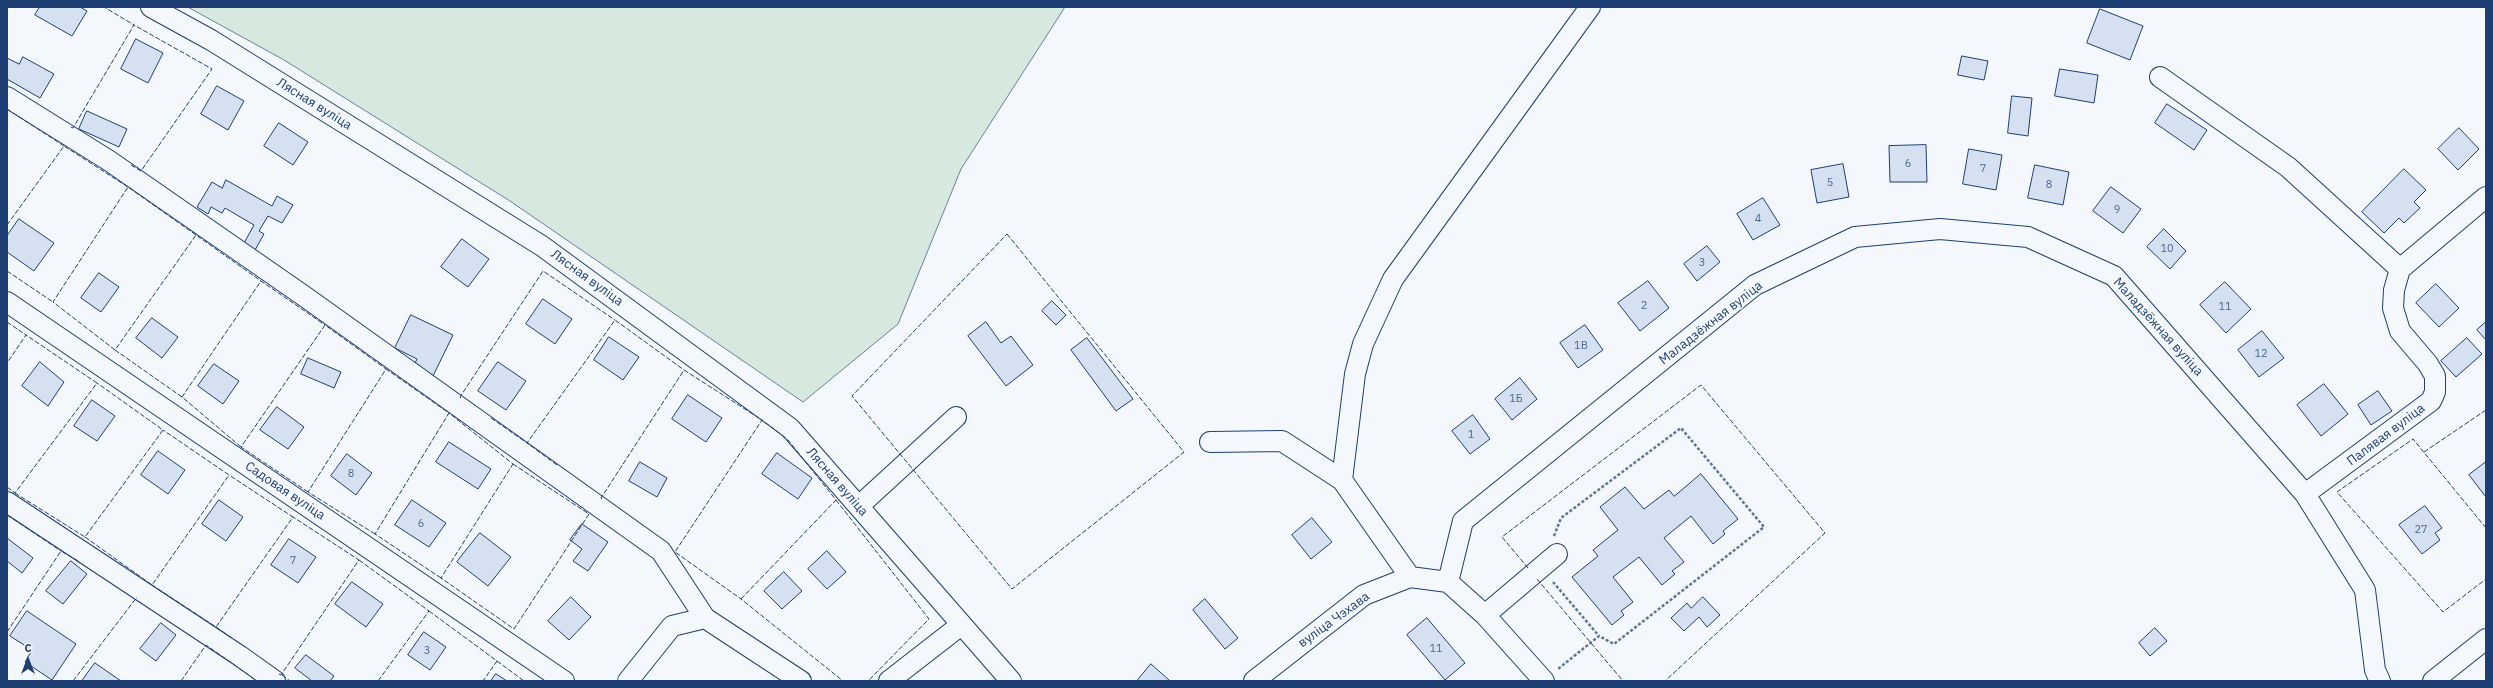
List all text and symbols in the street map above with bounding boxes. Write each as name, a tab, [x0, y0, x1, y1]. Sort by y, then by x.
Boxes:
street label: Лясная вуліца	[274, 75, 354, 133]
house number: 6	[1905, 157, 1911, 171]
house number: 7	[1980, 162, 1986, 176]
house number: 5	[1827, 176, 1833, 190]
house number: 8	[2046, 178, 2052, 192]
house number: 9	[2114, 203, 2120, 217]
house number: 4	[1755, 212, 1761, 226]
house number: 10	[2160, 242, 2174, 256]
street label: Лясная вуліца	[548, 246, 626, 310]
house number: 3	[1699, 256, 1705, 270]
street label: Маладзёжная вуліца	[2110, 275, 2206, 379]
street label: Маладзёжная вуліца	[1656, 278, 1766, 368]
house number: 2	[1641, 299, 1647, 313]
house number: 11	[2218, 300, 2232, 314]
house number: 1В	[1574, 339, 1588, 353]
house number: 12	[2254, 347, 2268, 361]
house number: 1Б	[1509, 392, 1523, 406]
street label: Палявая вуліца	[2344, 401, 2428, 469]
house number: 1	[1468, 428, 1474, 442]
street label: Лясная вуліца	[803, 445, 871, 519]
street label: Садовая вуліца	[242, 458, 328, 524]
house number: 8	[348, 467, 354, 481]
house number: 6	[418, 517, 424, 531]
house number: 27	[2414, 523, 2428, 537]
house number: 7	[290, 554, 296, 568]
street label: вуліца Чэхава	[1295, 589, 1373, 651]
north arrow	[8, 640, 48, 680]
text: С	[24, 641, 32, 655]
house number: 11	[1429, 642, 1443, 656]
house number: 3	[424, 644, 430, 658]

